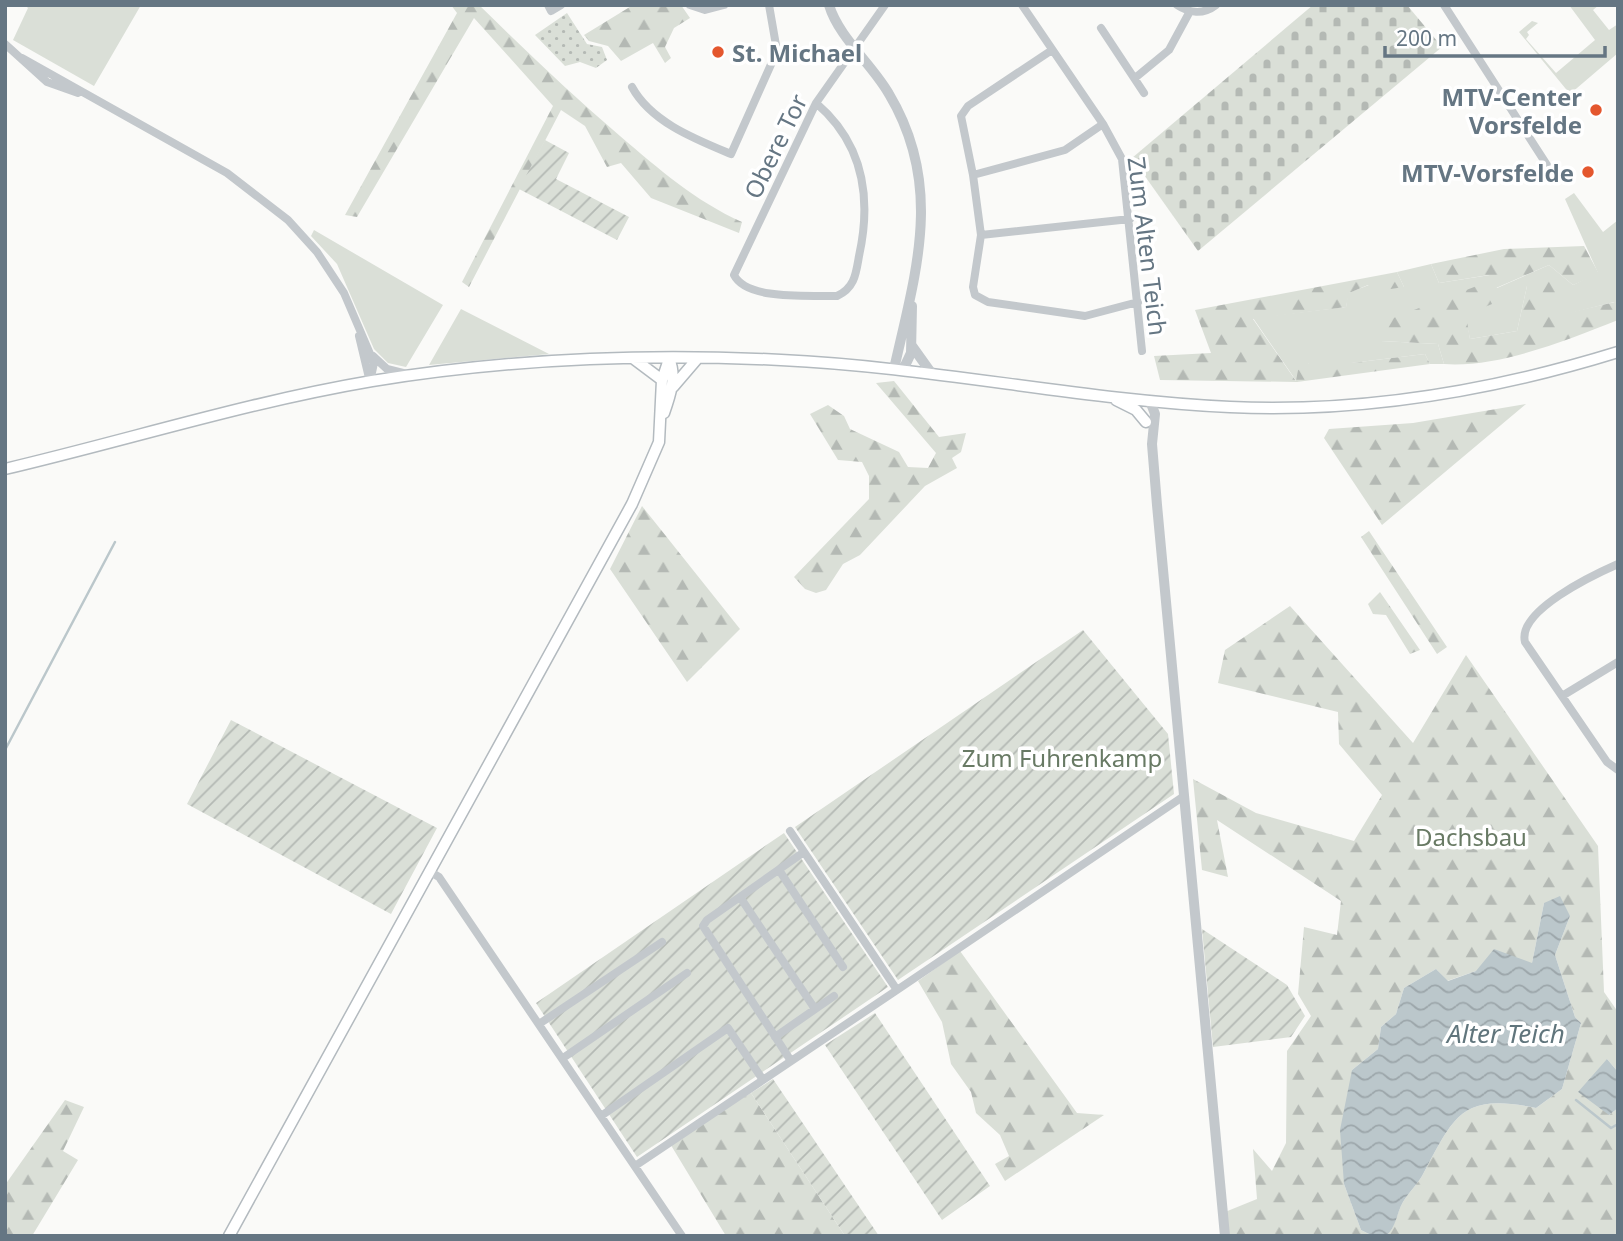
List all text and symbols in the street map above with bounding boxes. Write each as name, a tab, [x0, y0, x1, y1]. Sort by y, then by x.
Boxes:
scale bar	[1385, 14, 1606, 58]
text: 200 m	[1396, 24, 1457, 52]
place label: St. Michael	[732, 36, 862, 69]
marker: St. Michael	[710, 44, 726, 60]
place label: MTV-Center Vorsfelde	[1441, 80, 1582, 141]
street label: Obere Tor	[736, 88, 814, 204]
marker: MTV-Center Vorsfelde	[1588, 102, 1604, 118]
street label: Zum Alten Teich	[1121, 155, 1175, 337]
place label: MTV-Vorsfelde	[1401, 156, 1574, 189]
marker: MTV-Vorsfelde	[1580, 164, 1596, 180]
park label: Zum Fuhrenkamp	[962, 741, 1162, 774]
park label: Dachsbau	[1415, 820, 1527, 853]
water label: Alter Teich	[1445, 1015, 1565, 1051]

